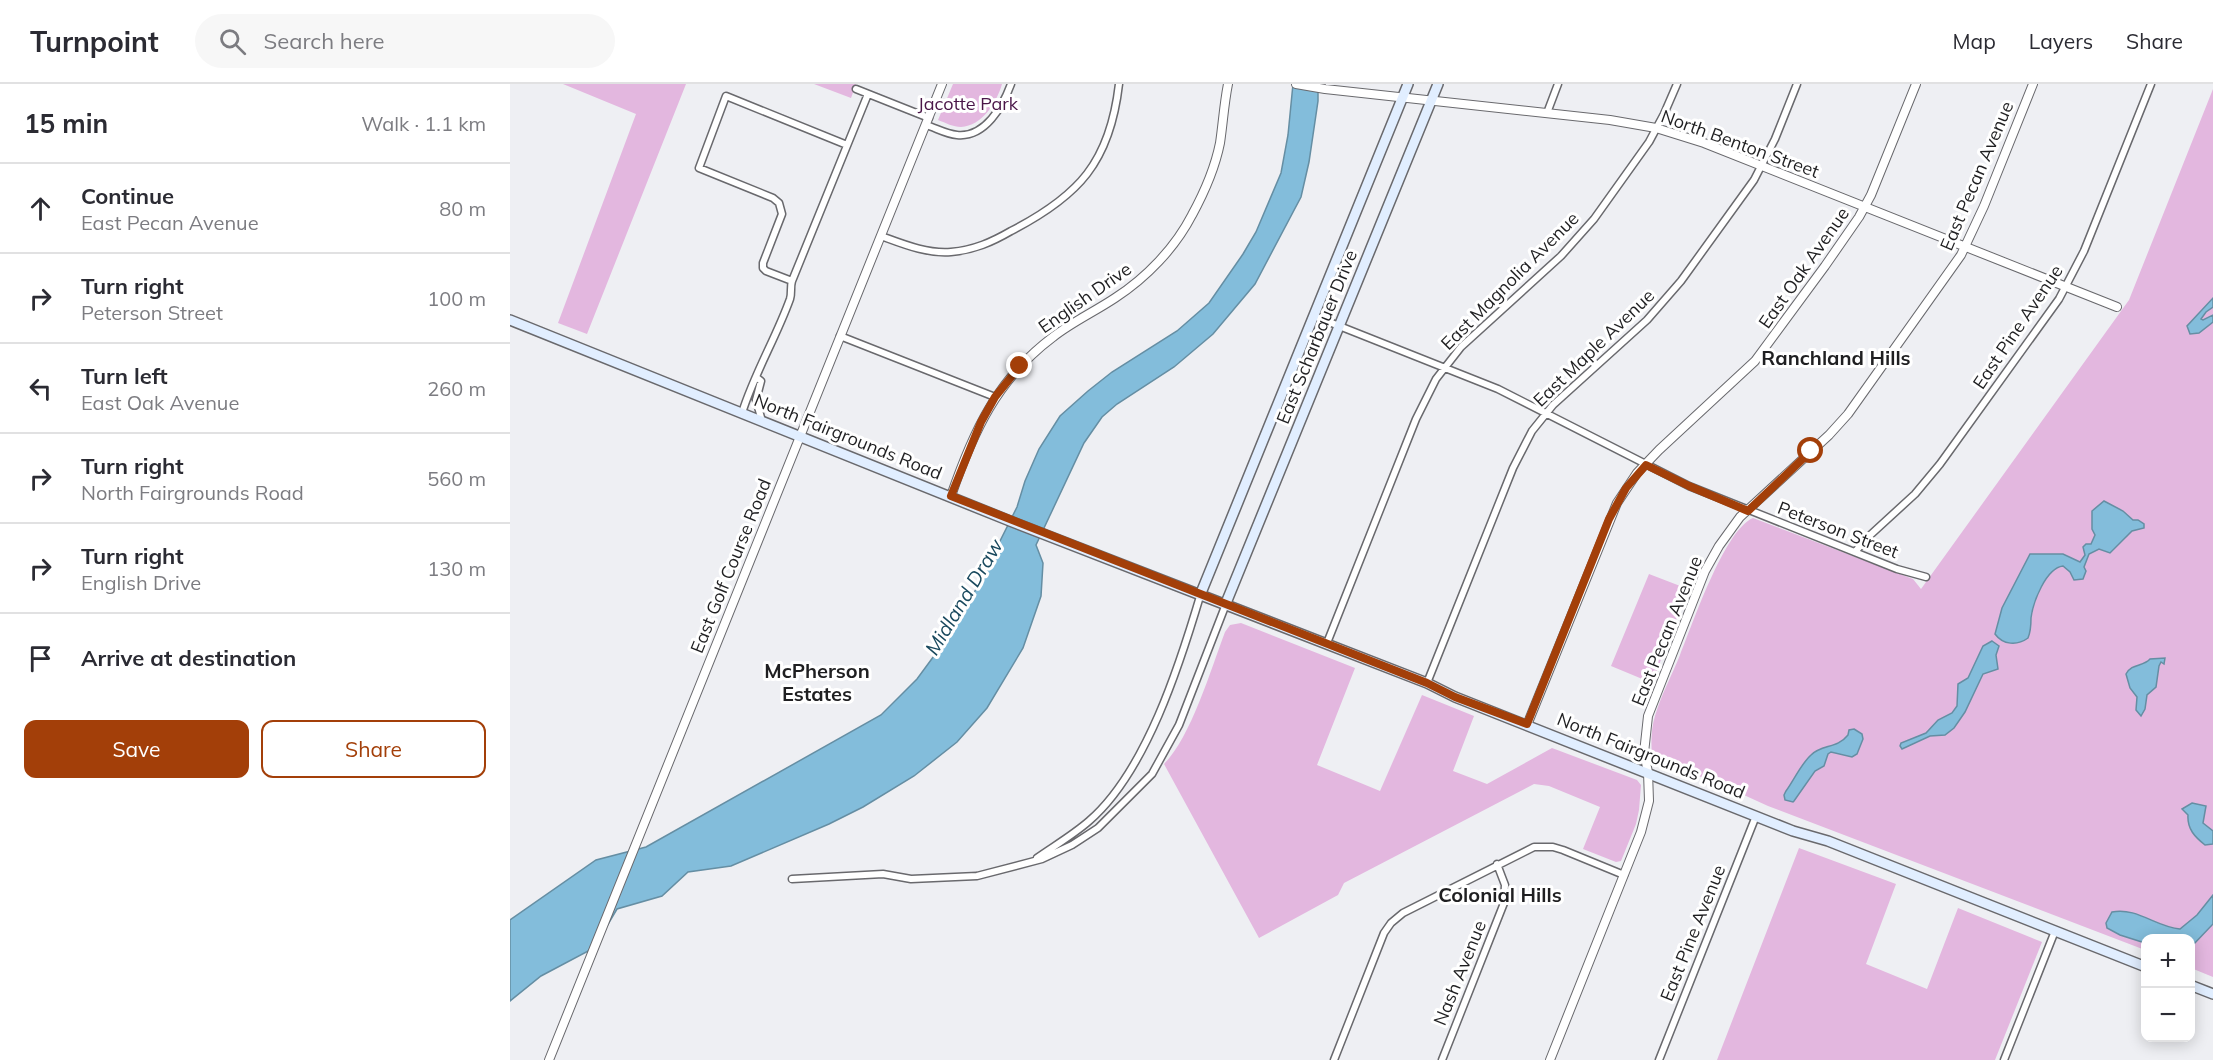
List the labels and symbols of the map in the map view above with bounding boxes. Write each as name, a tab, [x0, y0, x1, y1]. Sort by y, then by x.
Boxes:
park label: Jacotte Park	[918, 92, 1019, 115]
street label: East Pecan Avenue	[1935, 98, 2018, 254]
street label: North Benton Street	[1658, 104, 1822, 183]
street label: East Oak Avenue	[1753, 203, 1854, 333]
street label: East Magnolia Avenue	[1436, 207, 1583, 354]
street label: East Scharbauer Drive	[1271, 246, 1362, 427]
street label: English Drive	[1034, 257, 1136, 338]
street label: East Pine Avenue	[1968, 260, 2068, 393]
street label: East Maple Avenue	[1528, 284, 1659, 411]
district label: Ranchland Hills	[1761, 345, 1911, 370]
route end	[1006, 352, 1032, 378]
street label: North Fairgrounds Road	[751, 388, 945, 485]
route start	[1797, 437, 1823, 463]
street label: East Golf Course Road	[685, 475, 776, 656]
street label: Peterson Street	[1774, 496, 1902, 563]
water label: Midland Draw	[919, 534, 1008, 659]
street label: East Pecan Avenue	[1626, 552, 1707, 709]
district label: McPherson Estates	[764, 658, 870, 706]
street label: North Fairgrounds Road	[1554, 707, 1748, 804]
street label: East Pine Avenue	[1655, 861, 1730, 1004]
district label: Colonial Hills	[1438, 882, 1562, 907]
street label: Nash Avenue	[1428, 917, 1491, 1029]

